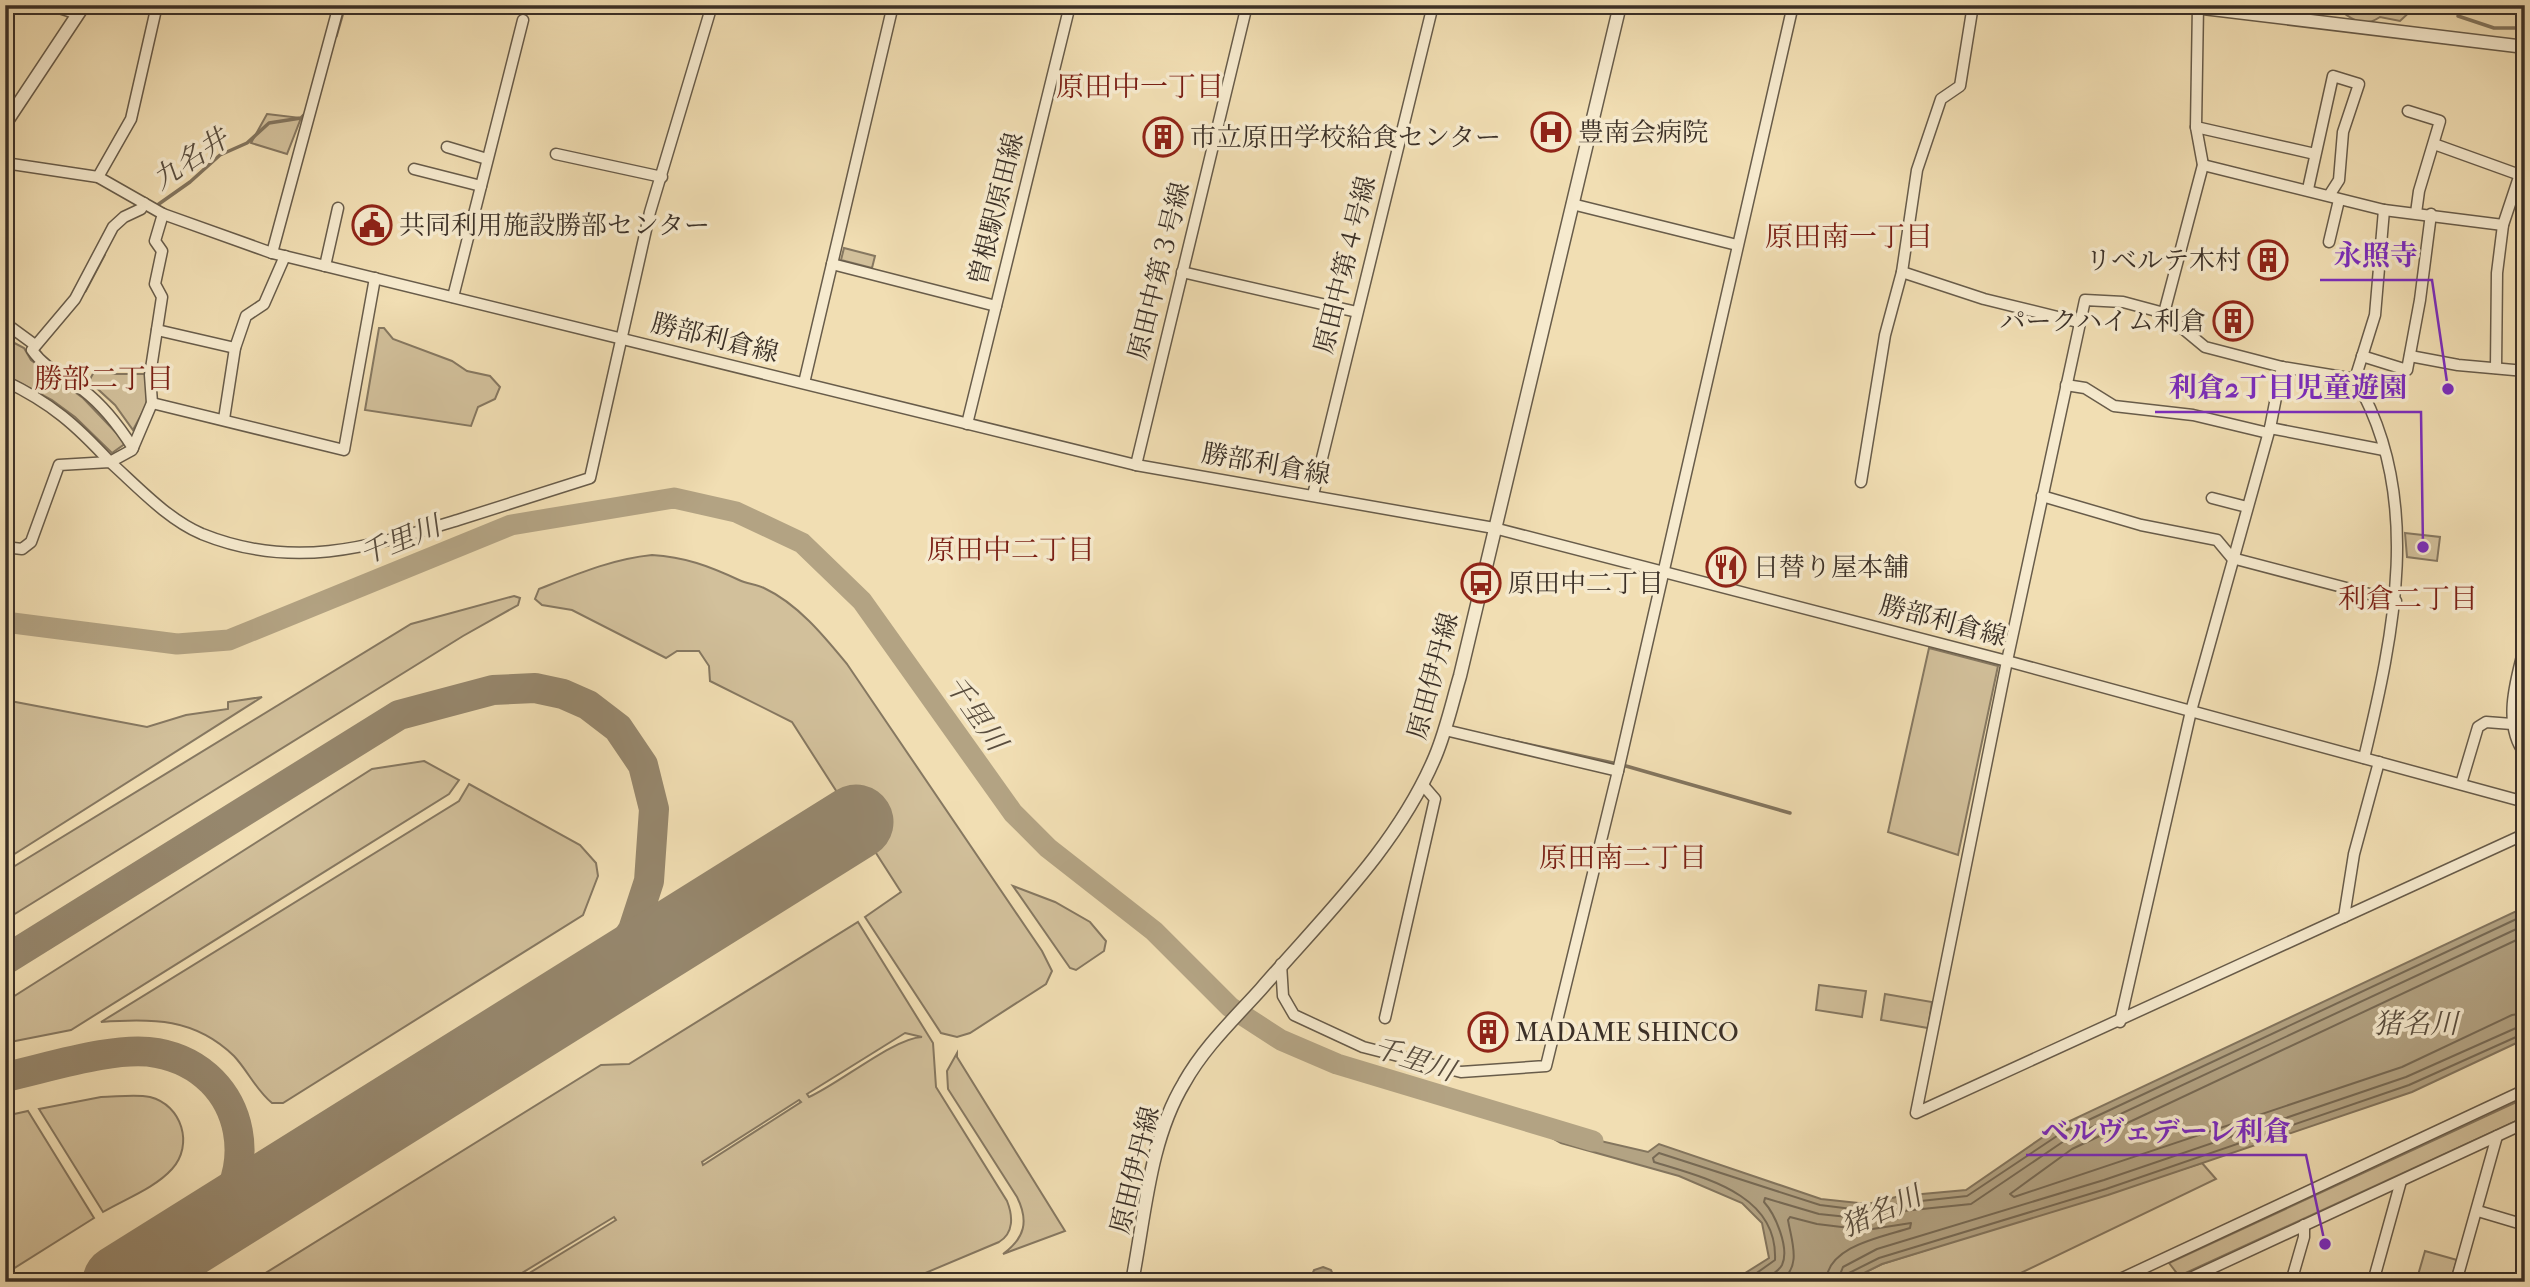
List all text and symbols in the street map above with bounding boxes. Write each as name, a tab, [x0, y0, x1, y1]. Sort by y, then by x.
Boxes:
district label: 原田中一丁目	[1056, 70, 1224, 103]
hospital icon: 豊南会病院	[1530, 111, 1572, 153]
building icon: 市立原田学校給食センター	[1142, 116, 1184, 158]
place label: 豊南会病院	[1578, 117, 1708, 148]
water label: 九名井	[146, 120, 237, 196]
place label: 市立原田学校給食センター	[1190, 122, 1501, 153]
street label: 曽根駅原田線	[962, 130, 1030, 288]
street label: 原田中第４号線	[1308, 173, 1382, 357]
street label: 原田中第３号線	[1122, 179, 1196, 363]
public building icon: 共同利用施設勝部センター	[351, 204, 393, 246]
place label: 共同利用施設勝部センター	[399, 210, 710, 241]
district label: 原田南一丁目	[1765, 220, 1933, 253]
callout: 永照寺	[2320, 231, 2432, 280]
building icon: リベルテ木村	[2247, 239, 2289, 281]
text: 永照寺	[2334, 239, 2418, 272]
place label: リベルテ木村	[2086, 245, 2241, 276]
building icon: パークハイム利倉	[2212, 300, 2254, 342]
place label: パークハイム利倉	[2000, 306, 2206, 337]
street label: 勝部利倉線	[648, 307, 782, 369]
district label: 勝部二丁目	[34, 362, 174, 395]
callout: 利倉2丁目児童遊園	[2155, 363, 2421, 412]
text: 利倉2丁目児童遊園	[2169, 371, 2407, 404]
street label: 勝部利倉線	[1199, 437, 1333, 491]
water label: 千里川	[355, 508, 448, 571]
district label: 原田中二丁目	[927, 533, 1095, 566]
restaurant icon: 日替り屋本舗	[1705, 546, 1747, 588]
place label: 日替り屋本舗	[1753, 552, 1909, 583]
bus stop icon: 原田中二丁目	[1460, 562, 1502, 604]
place label: 原田中二丁目	[1508, 568, 1664, 599]
district label: 利倉二丁目	[2338, 582, 2478, 615]
street label: 勝部利倉線	[1876, 589, 2010, 653]
street label: 原田伊丹線	[1401, 609, 1465, 743]
water label: 千里川	[938, 669, 1015, 759]
district label: 原田南二丁目	[1539, 841, 1707, 874]
water label: 猪名川	[2374, 1007, 2461, 1040]
building icon: MADAME SHINCO	[1467, 1011, 1509, 1053]
place label: MADAME SHINCO	[1515, 1017, 1739, 1048]
water label: 千里川	[1369, 1030, 1462, 1089]
street label: 原田伊丹線	[1104, 1103, 1166, 1237]
callout: ベルヴェデーレ利倉	[2026, 1106, 2306, 1155]
text: ベルヴェデーレ利倉	[2041, 1115, 2291, 1148]
water label: 猪名川	[1836, 1178, 1929, 1243]

